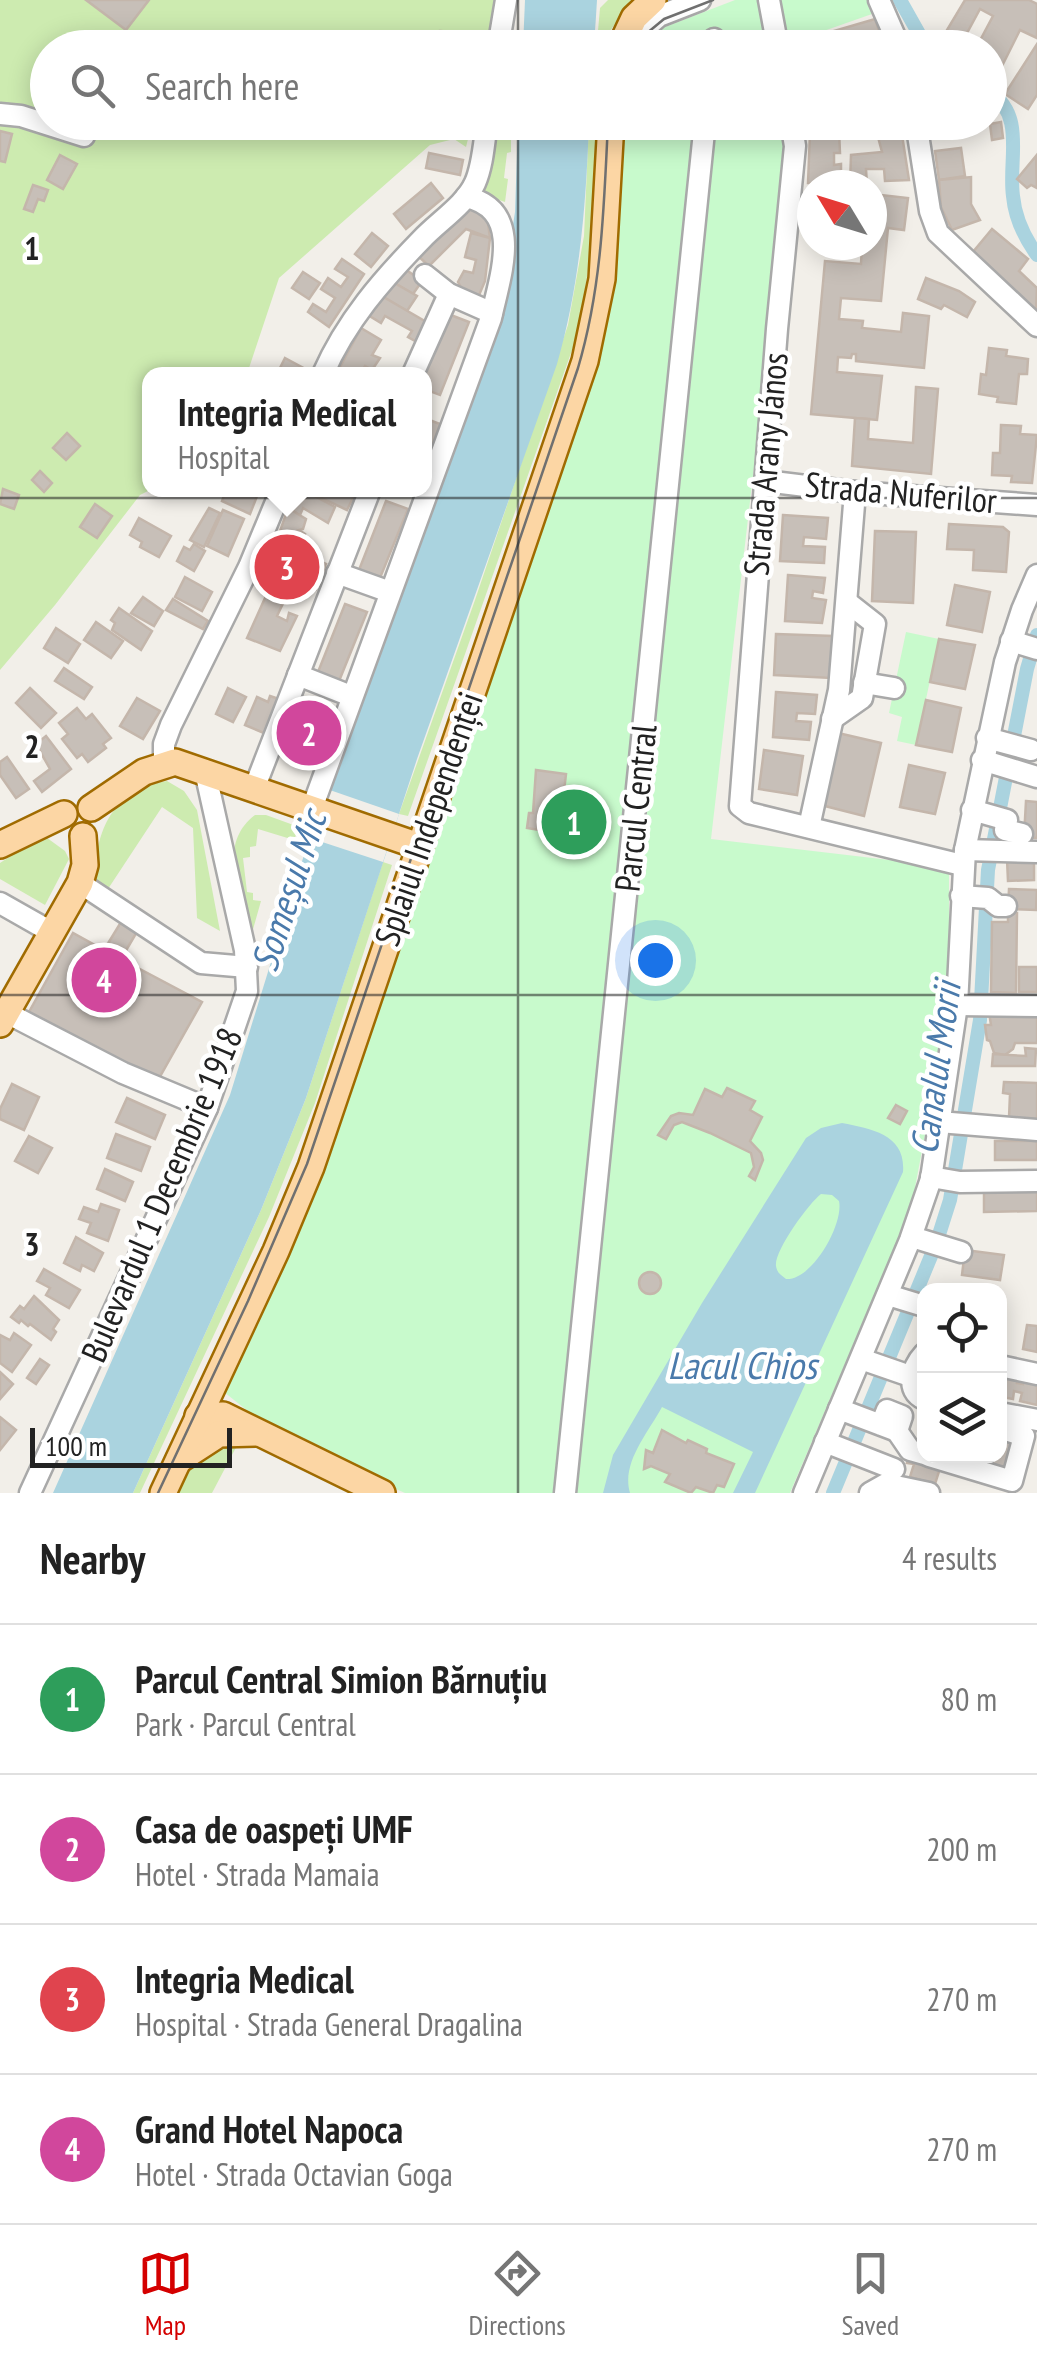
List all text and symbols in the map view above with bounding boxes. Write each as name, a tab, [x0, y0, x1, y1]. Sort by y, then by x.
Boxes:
search box	[30, 30, 1007, 140]
icon: search	[65, 58, 120, 113]
text: Search here	[145, 61, 299, 110]
north arrow	[797, 170, 887, 260]
text: 1	[24, 227, 40, 269]
street label: Strada Arany János	[732, 351, 798, 577]
popup	[142, 367, 432, 497]
text: Integria Medical	[178, 387, 396, 436]
text: Hospital	[178, 436, 269, 478]
street label: Strada Nuferilor	[803, 461, 999, 523]
pin: 3	[254, 530, 320, 604]
street label: Splaiul Independenței	[363, 686, 493, 952]
pin: 2	[276, 696, 342, 770]
street label: Parcul Central	[603, 722, 667, 894]
text: 2	[24, 725, 40, 767]
pin: 1	[542, 784, 606, 860]
water label: Someșul Mic	[239, 800, 338, 977]
your location	[630, 935, 681, 986]
pin: 4	[72, 942, 136, 1018]
water label: Canalul Morii	[898, 974, 972, 1157]
street label: Bulevardul 1 Decembrie 1918	[70, 1020, 252, 1369]
text: 3	[24, 1223, 40, 1265]
map controls	[917, 1283, 1007, 1463]
button: locate	[917, 1283, 1007, 1373]
water label: Lacul Chios	[668, 1340, 820, 1389]
button: layers	[917, 1373, 1007, 1463]
scale bar	[30, 1423, 232, 1468]
text: 100 m	[45, 1427, 107, 1464]
text: Nearby	[40, 1531, 145, 1586]
text: 4 results	[902, 1537, 997, 1579]
text: Parcul Central Simion Bărnuțiu	[135, 1654, 547, 1703]
text: 1	[65, 1678, 80, 1720]
text: 80 m	[941, 1678, 997, 1720]
text: Park · Parcul Central	[135, 1703, 356, 1745]
text: Casa de oaspeți UMF	[135, 1804, 413, 1853]
text: 2	[65, 1828, 80, 1870]
text: 200 m	[926, 1828, 997, 1870]
text: Hotel · Strada Mamaia	[135, 1853, 380, 1895]
text: Integria Medical	[135, 1954, 354, 2003]
text: 3	[65, 1978, 80, 2020]
text: 270 m	[926, 1978, 997, 2020]
text: Hospital · Strada General Dragalina	[135, 2003, 523, 2045]
text: Grand Hotel Napoca	[135, 2104, 403, 2153]
text: 4	[65, 2128, 80, 2170]
text: 270 m	[926, 2128, 997, 2170]
text: Hotel · Strada Octavian Goga	[135, 2153, 453, 2195]
tab: Map	[138, 2246, 193, 2343]
tab: Directions	[468, 2246, 566, 2343]
tab: Saved	[841, 2246, 899, 2343]

